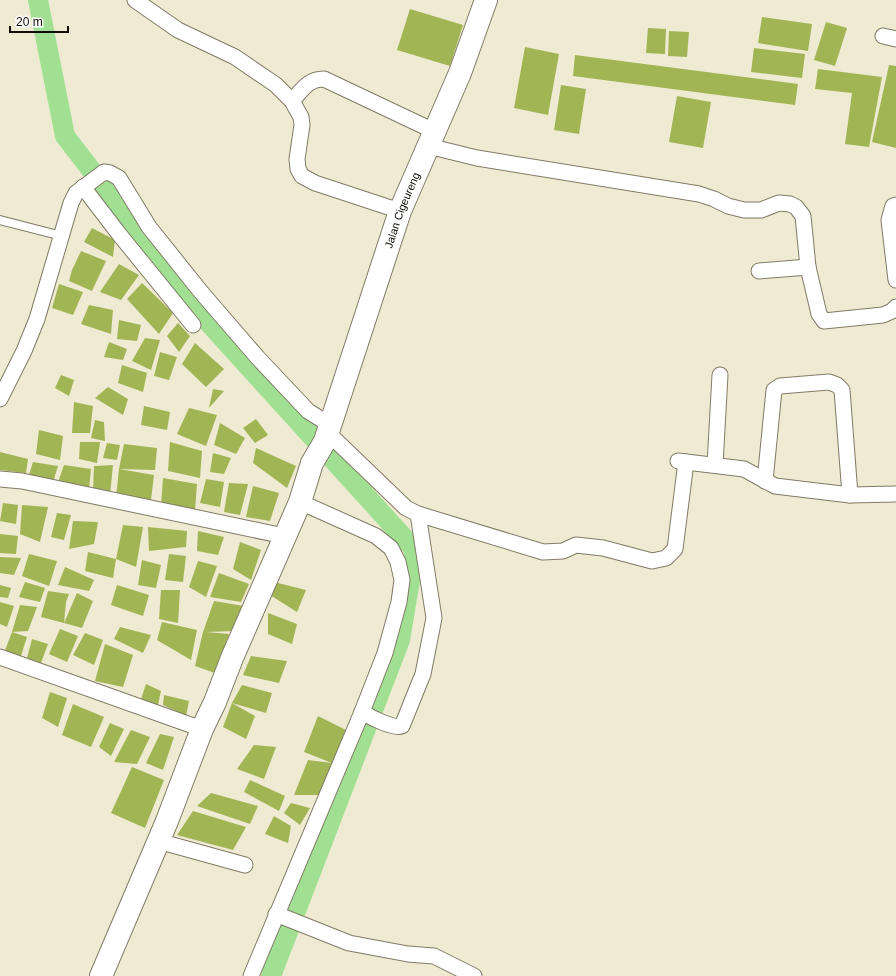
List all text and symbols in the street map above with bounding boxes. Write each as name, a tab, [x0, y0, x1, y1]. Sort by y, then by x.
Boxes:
scale bar	[10, 8, 68, 34]
text: 20 m	[16, 15, 43, 29]
street label: Jalan Cigeureng	[382, 170, 422, 250]

